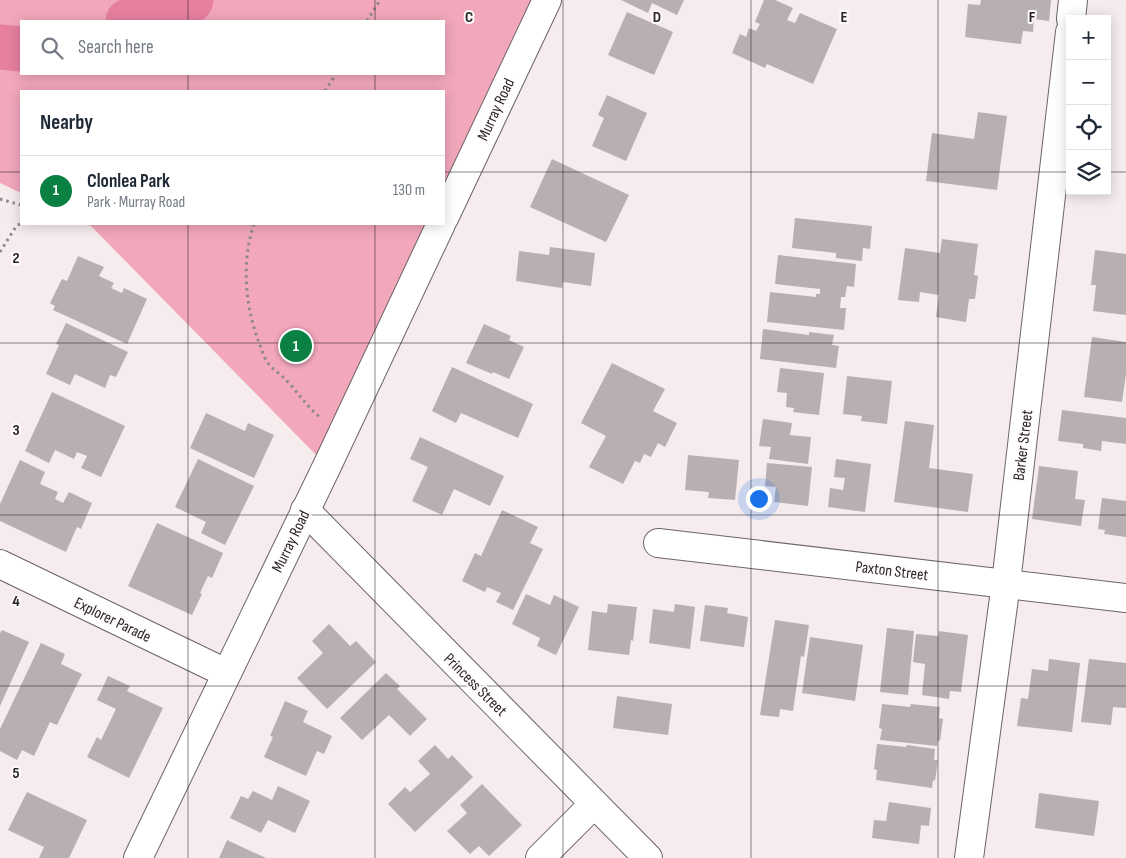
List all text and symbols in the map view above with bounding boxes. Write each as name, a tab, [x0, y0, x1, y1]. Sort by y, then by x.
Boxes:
text: C	[465, 8, 473, 27]
text: D	[653, 8, 661, 27]
text: E	[841, 8, 848, 27]
text: F	[1029, 8, 1036, 27]
map controls	[1066, 15, 1111, 195]
button: +	[1066, 15, 1111, 60]
search box	[20, 20, 445, 75]
icon: search	[38, 34, 66, 62]
text: Search here	[78, 36, 154, 59]
button: −	[1066, 60, 1111, 105]
street label: Murray Road	[474, 75, 519, 144]
button: locate	[1066, 105, 1111, 150]
text: Nearby	[40, 110, 93, 135]
button: layers	[1066, 150, 1111, 195]
text: Clonlea Park	[87, 170, 170, 193]
text: 1	[53, 181, 59, 200]
text: 130 m	[393, 181, 425, 200]
text: Park · Murray Road	[87, 193, 185, 212]
text: 2	[12, 249, 20, 268]
pin: 1	[280, 327, 312, 365]
street label: Barker Street	[1010, 409, 1037, 482]
text: 3	[12, 421, 20, 440]
your location	[746, 486, 772, 512]
street label: Murray Road	[268, 508, 314, 576]
street label: Paxton Street	[854, 558, 929, 585]
text: 4	[12, 592, 20, 611]
street label: Explorer Parade	[71, 594, 154, 647]
street label: Princess Street	[439, 650, 511, 721]
text: 5	[12, 764, 20, 783]

